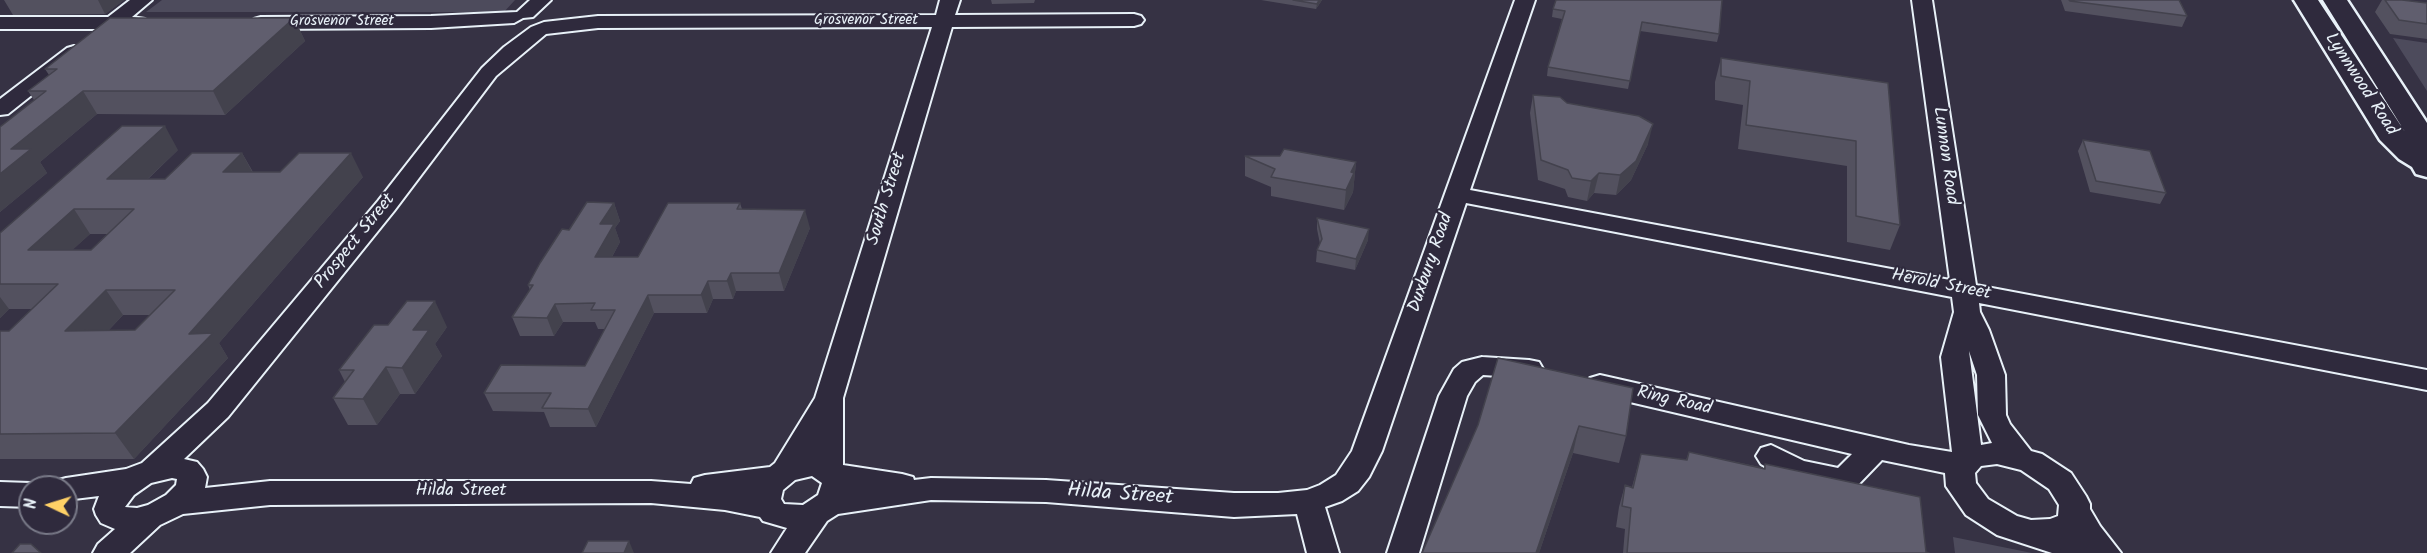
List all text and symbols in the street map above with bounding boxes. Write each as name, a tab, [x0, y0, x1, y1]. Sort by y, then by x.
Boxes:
street label: Grosvenor Street	[814, 12, 918, 30]
street label: Grosvenor Street	[290, 13, 394, 31]
street label: Lynnwood Road	[2319, 30, 2401, 140]
street label: Lunnon Road	[1926, 106, 1962, 206]
street label: South Street	[864, 150, 912, 248]
street label: Prospect Street	[311, 190, 401, 294]
street label: Duxbury Road	[1405, 210, 1459, 316]
street label: Herold Street	[1890, 266, 1992, 306]
street label: Ring Road	[1634, 383, 1714, 421]
north arrow	[18, 475, 78, 535]
street label: Hilda Street	[1066, 480, 1174, 512]
street label: Hilda Street	[415, 481, 507, 503]
text: N	[19, 498, 44, 510]

